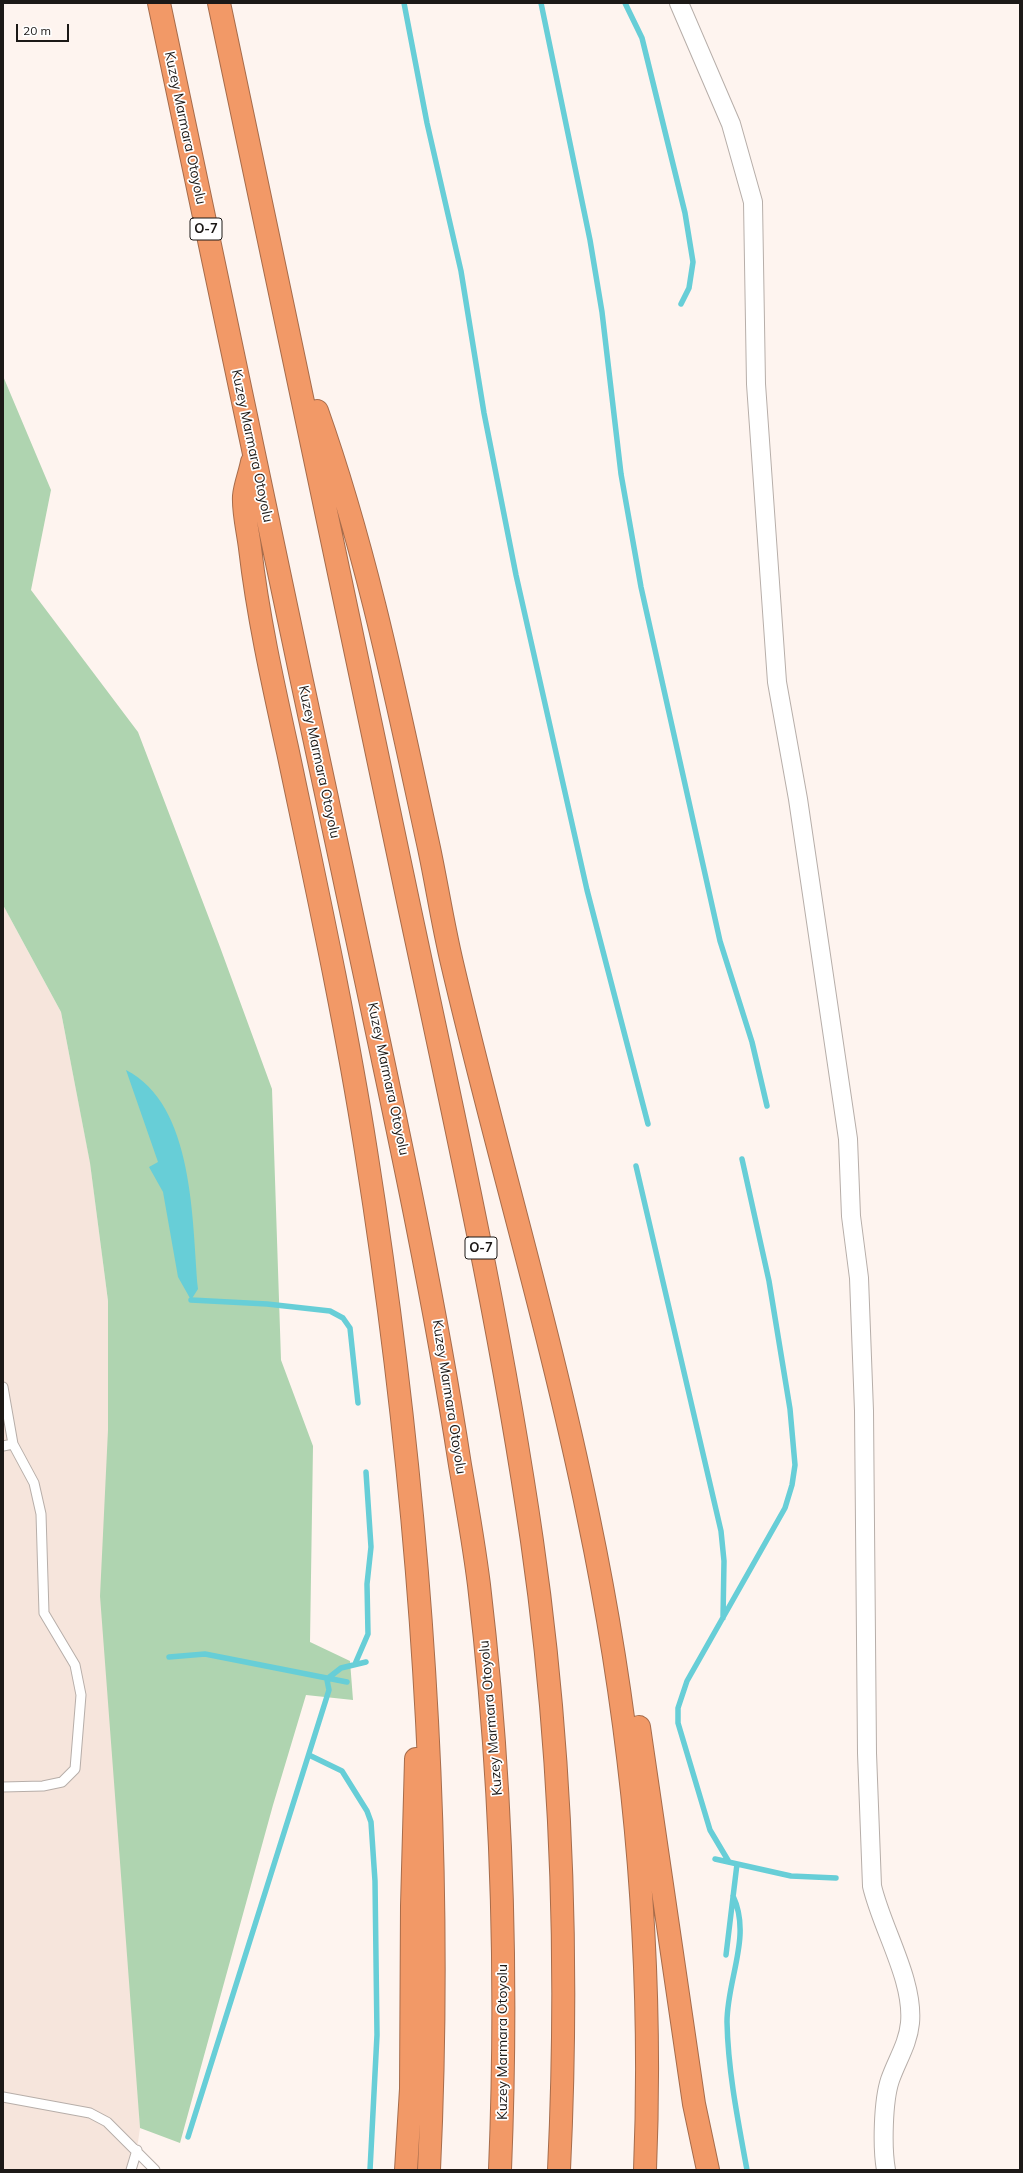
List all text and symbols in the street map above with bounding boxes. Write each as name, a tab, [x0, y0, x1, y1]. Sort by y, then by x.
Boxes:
scale bar	[18, 16, 71, 42]
text: 20 m	[23, 23, 51, 38]
street label: Kuzey Marmara Otoyolu	[161, 50, 209, 206]
road number: O-7	[190, 218, 222, 240]
street label: Kuzey Marmara Otoyolu	[228, 368, 276, 524]
street label: Kuzey Marmara Otoyolu	[295, 684, 343, 840]
street label: Kuzey Marmara Otoyolu	[364, 1001, 412, 1157]
road number: O-7	[465, 1237, 497, 1259]
street label: Kuzey Marmara Otoyolu	[428, 1319, 470, 1475]
street label: Kuzey Marmara Otoyolu	[476, 1640, 506, 1796]
street label: Kuzey Marmara Otoyolu	[495, 1964, 511, 2120]

